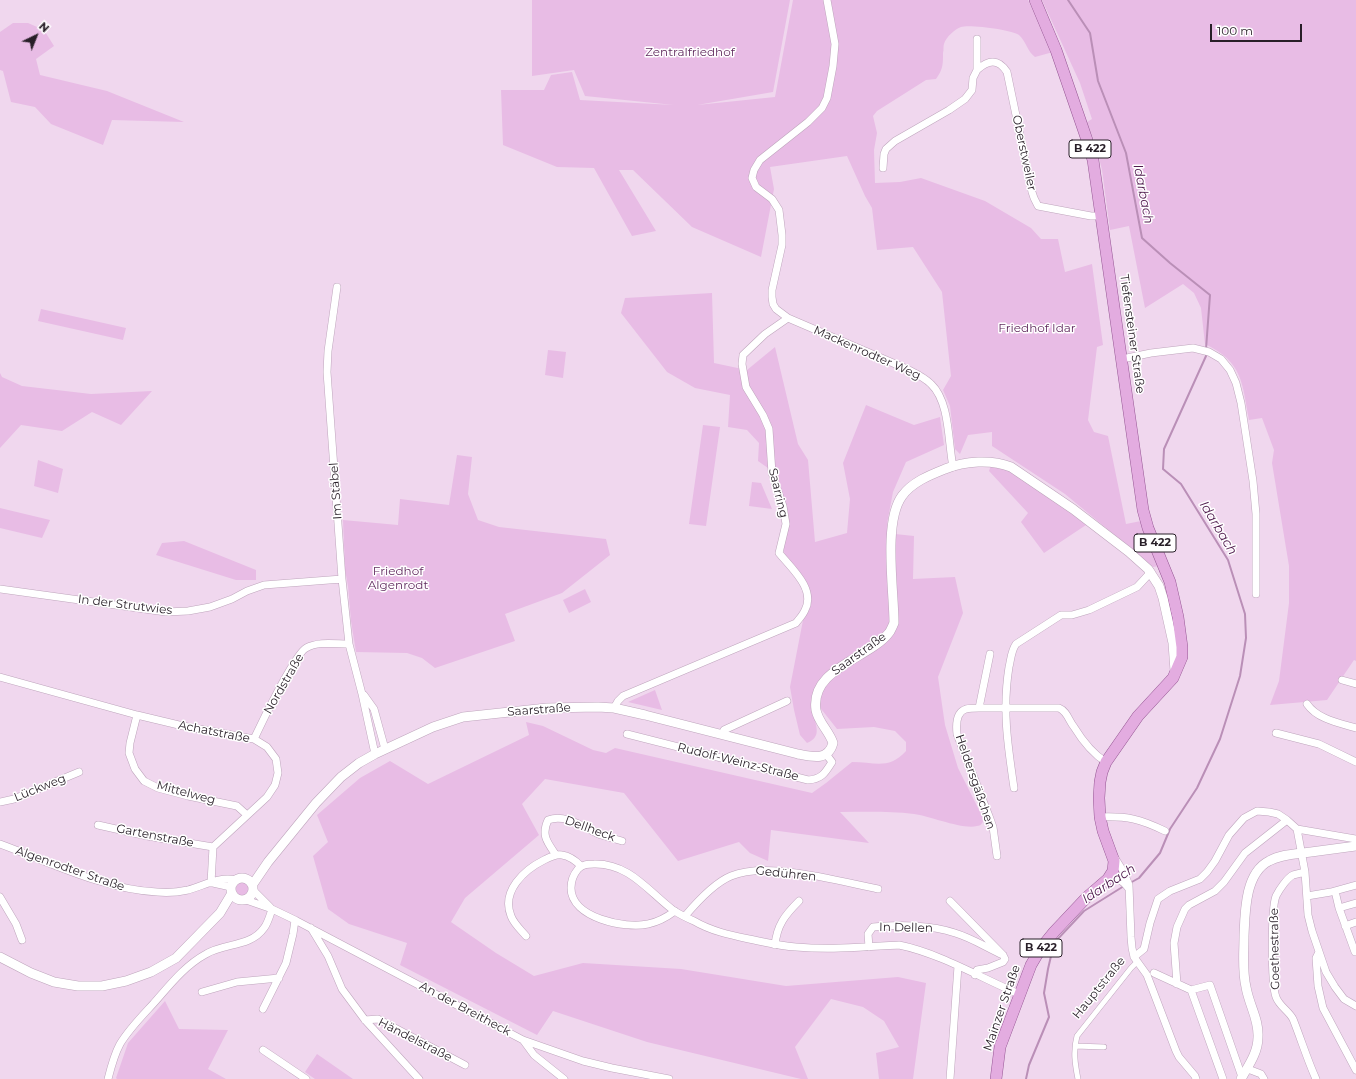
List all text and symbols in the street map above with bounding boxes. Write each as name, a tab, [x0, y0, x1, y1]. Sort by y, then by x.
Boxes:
north arrow	[16, 16, 56, 56]
scale bar	[1212, 16, 1304, 42]
text: N	[36, 19, 52, 35]
text: 100 m	[1217, 23, 1253, 38]
park label: Zentralfriedhof	[645, 45, 735, 59]
street label: Oberstweiler	[1009, 114, 1039, 192]
road number: B 422	[1069, 140, 1111, 158]
water label: Idarbach	[1130, 163, 1156, 225]
street label: Tiefensteiner Straße	[1117, 274, 1147, 394]
park label: Friedhof Idar	[998, 321, 1076, 335]
street label: Mackenrodter Weg	[811, 323, 923, 383]
street label: Im Stäbel	[327, 462, 345, 520]
street label: Saarring	[765, 467, 791, 519]
water label: Idarbach	[1196, 498, 1240, 558]
road number: B 422	[1134, 534, 1176, 552]
park label: Friedhof Algenrodt	[368, 564, 428, 592]
street label: In der Strutwies	[77, 592, 173, 618]
street label: Saarstraße	[829, 629, 889, 679]
street label: Nordstraße	[261, 651, 307, 717]
street label: Saarstraße	[507, 701, 571, 719]
street label: Achatstraße	[177, 718, 251, 746]
street label: Heldersgäßchen	[952, 733, 998, 831]
street label: Rudolf-Weinz-Straße	[676, 740, 800, 784]
street label: Lückweg	[12, 771, 68, 805]
street label: Mittelweg	[155, 778, 217, 808]
street label: Dellheck	[563, 813, 617, 845]
street label: Gartenstraße	[115, 821, 195, 851]
street label: Algenrodter Straße	[14, 844, 126, 894]
water label: Idarbach	[1079, 861, 1139, 907]
street label: Gedühren	[755, 864, 817, 884]
street label: Goethestraße	[1267, 908, 1283, 990]
street label: In Dellen	[879, 920, 933, 936]
road number: B 422	[1020, 939, 1062, 957]
street label: Hauptstraße	[1070, 954, 1128, 1022]
street label: Mainzer Straße	[981, 963, 1023, 1053]
street label: An der Breitheck	[417, 979, 513, 1039]
street label: Händelstraße	[376, 1015, 454, 1065]

